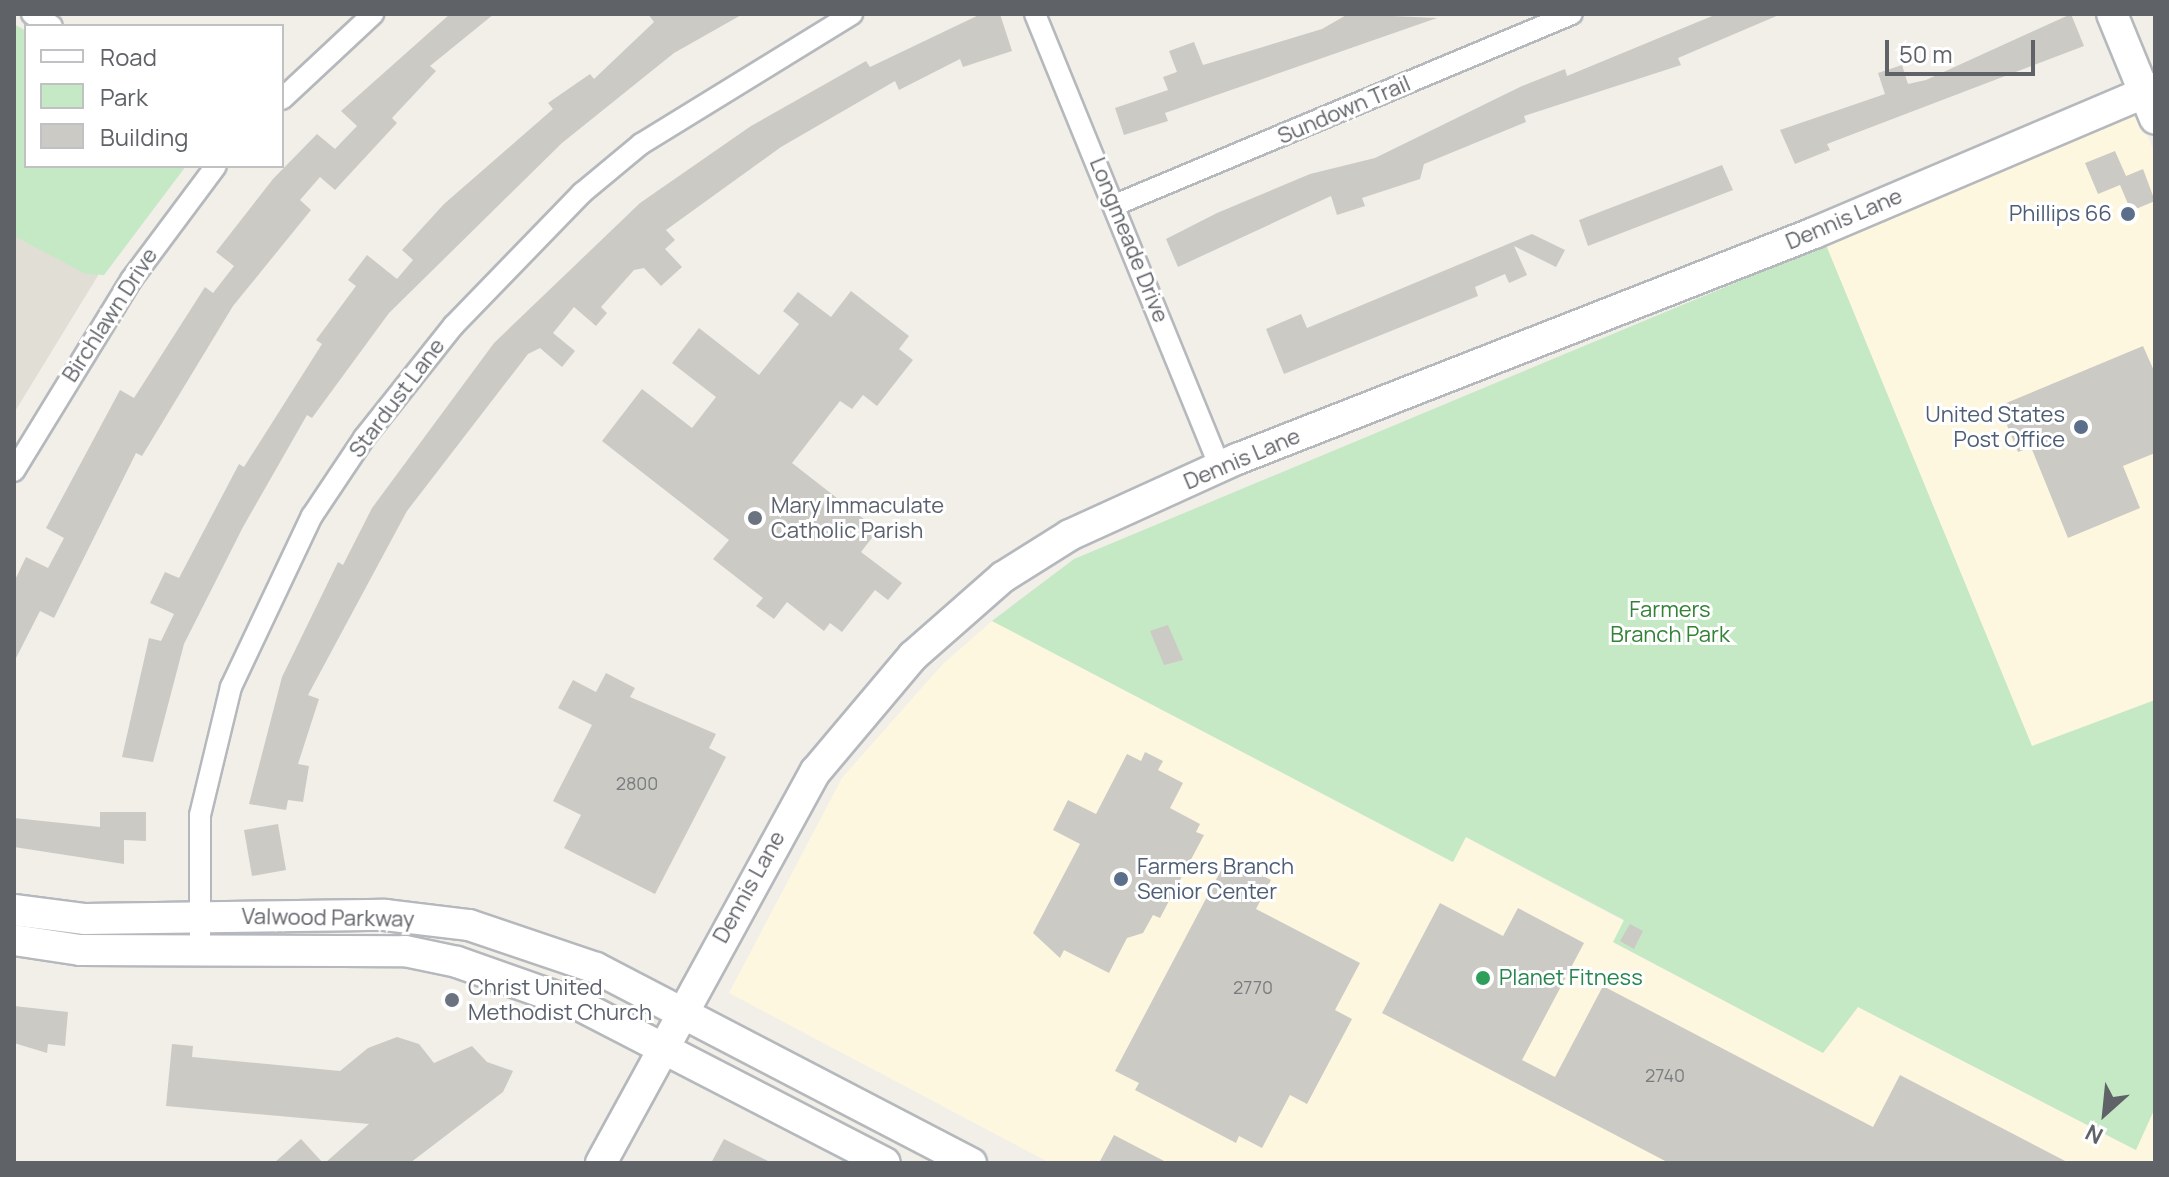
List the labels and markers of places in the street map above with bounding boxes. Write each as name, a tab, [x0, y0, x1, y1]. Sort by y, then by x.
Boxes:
place label: Phillips 66	[2009, 201, 2112, 227]
marker: Phillips 66	[2119, 205, 2137, 223]
place label: United States Post Office	[1925, 401, 2065, 452]
marker: United States Post Office	[2072, 418, 2090, 436]
place label: Mary Immaculate Catholic Parish	[771, 492, 944, 544]
marker: Mary Immaculate Catholic Parish	[746, 509, 764, 527]
place label: Farmers Branch Senior Center	[1137, 853, 1294, 904]
marker: Farmers Branch Senior Center	[1112, 870, 1130, 888]
place label: Planet Fitness	[1499, 965, 1643, 991]
marker: Planet Fitness	[1474, 969, 1492, 987]
place label: Christ United Methodist Church	[468, 974, 652, 1026]
marker: Christ United Methodist Church	[443, 991, 461, 1009]

